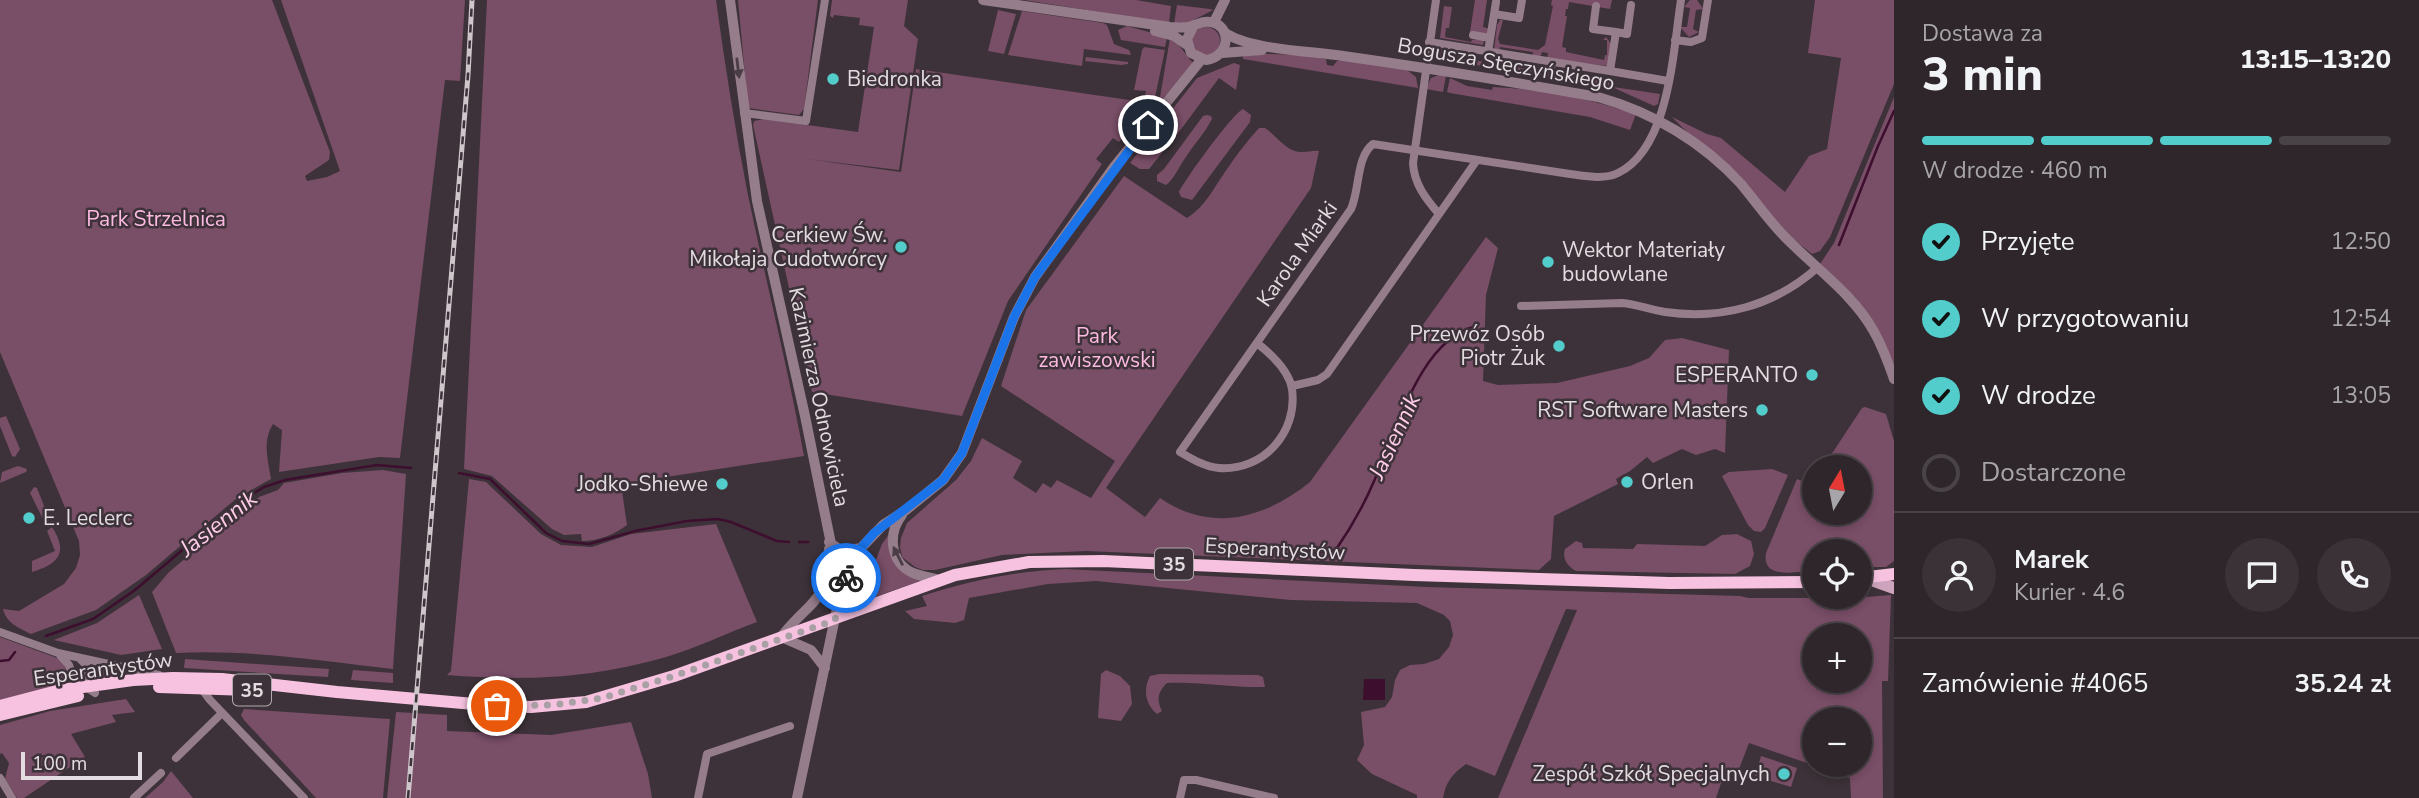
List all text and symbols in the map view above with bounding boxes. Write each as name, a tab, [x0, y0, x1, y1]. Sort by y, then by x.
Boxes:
text: Dostawa za	[1922, 18, 2043, 49]
street label: Bogusza Stęczyńskiego	[1395, 31, 1617, 97]
text: 13:15–13:20	[2240, 42, 2391, 77]
text: 3 min	[1922, 43, 2043, 106]
one-way arrow	[733, 57, 744, 79]
place label: Biedronka	[847, 65, 942, 93]
marker: Biedronka	[825, 71, 841, 87]
pin	[1118, 95, 1178, 155]
icon: home	[1129, 106, 1167, 144]
text: W drodze · 460 m	[1922, 155, 2108, 186]
street label: Karola Miarki	[1250, 196, 1344, 312]
park label: Park Strzelnica	[86, 205, 226, 233]
place label: Cerkiew Św. Mikołaja Cudotwórcy	[689, 221, 887, 273]
icon: check	[1922, 223, 1960, 261]
text: Przyjęte	[1981, 224, 2075, 259]
text: 12:50	[2331, 226, 2391, 257]
place label: Wektor Materiały budowlane	[1562, 236, 1725, 288]
marker: Cerkiew Św. Mikołaja Cudotwórcy	[893, 239, 909, 255]
marker: Wektor Materiały budowlane	[1540, 254, 1556, 270]
street label: Kazimierza Odnowiciela	[782, 285, 856, 509]
icon: check	[1922, 300, 1960, 338]
text: W przygotowaniu	[1981, 301, 2189, 336]
text: 12:54	[2331, 303, 2391, 334]
place label: Przewóz Osób Piotr Żuk	[1410, 320, 1545, 372]
park label: Park zawiszowski	[1038, 322, 1156, 374]
marker: Przewóz Osób Piotr Żuk	[1551, 338, 1567, 354]
place label: ESPERANTO	[1675, 361, 1798, 389]
marker: ESPERANTO	[1804, 367, 1820, 383]
icon: check	[1922, 377, 1960, 415]
text: W drodze	[1981, 378, 2096, 413]
text: 13:05	[2331, 380, 2391, 411]
water label: Jasiennik	[1361, 388, 1428, 485]
place label: RST Software Masters	[1537, 396, 1748, 424]
marker: RST Software Masters	[1754, 402, 1770, 418]
north arrow	[1802, 455, 1872, 525]
map controls	[1802, 455, 1872, 777]
text: Dostarczone	[1981, 455, 2126, 490]
place label: Orlen	[1641, 468, 1694, 496]
place label: Jodko-Shiewe	[576, 470, 708, 498]
marker: Orlen	[1619, 474, 1635, 490]
marker: Jodko-Shiewe	[714, 476, 730, 492]
water label: Jasiennik	[172, 483, 264, 564]
place label: E. Leclerc	[43, 504, 132, 532]
marker: E. Leclerc	[21, 510, 37, 526]
street label: Esperantystów	[1204, 531, 1346, 567]
button: person	[1922, 538, 1996, 612]
button: chat	[2225, 538, 2299, 612]
button: phone	[2317, 538, 2391, 612]
button: locate	[1802, 539, 1872, 609]
text: Marek	[2014, 542, 2089, 577]
courier	[811, 543, 881, 613]
one-way arrow	[893, 546, 904, 566]
road number: 35	[1155, 548, 1193, 580]
icon: bike	[827, 559, 865, 597]
text: Kurier · 4.6	[2014, 577, 2125, 608]
button: +	[1802, 623, 1872, 693]
street label: Esperantystów	[31, 645, 175, 693]
text: Zamówienie #4065	[1922, 666, 2148, 701]
text: 35.24 zł	[2295, 666, 2391, 701]
road number: 35	[233, 674, 271, 706]
pin	[467, 676, 527, 736]
icon: bag	[478, 687, 516, 725]
button: −	[1802, 707, 1872, 777]
scale bar	[21, 749, 142, 781]
text: 100 m	[32, 751, 87, 777]
place label: Zespół Szkół Specjalnych	[1533, 760, 1770, 788]
marker: Zespół Szkół Specjalnych	[1776, 766, 1792, 782]

